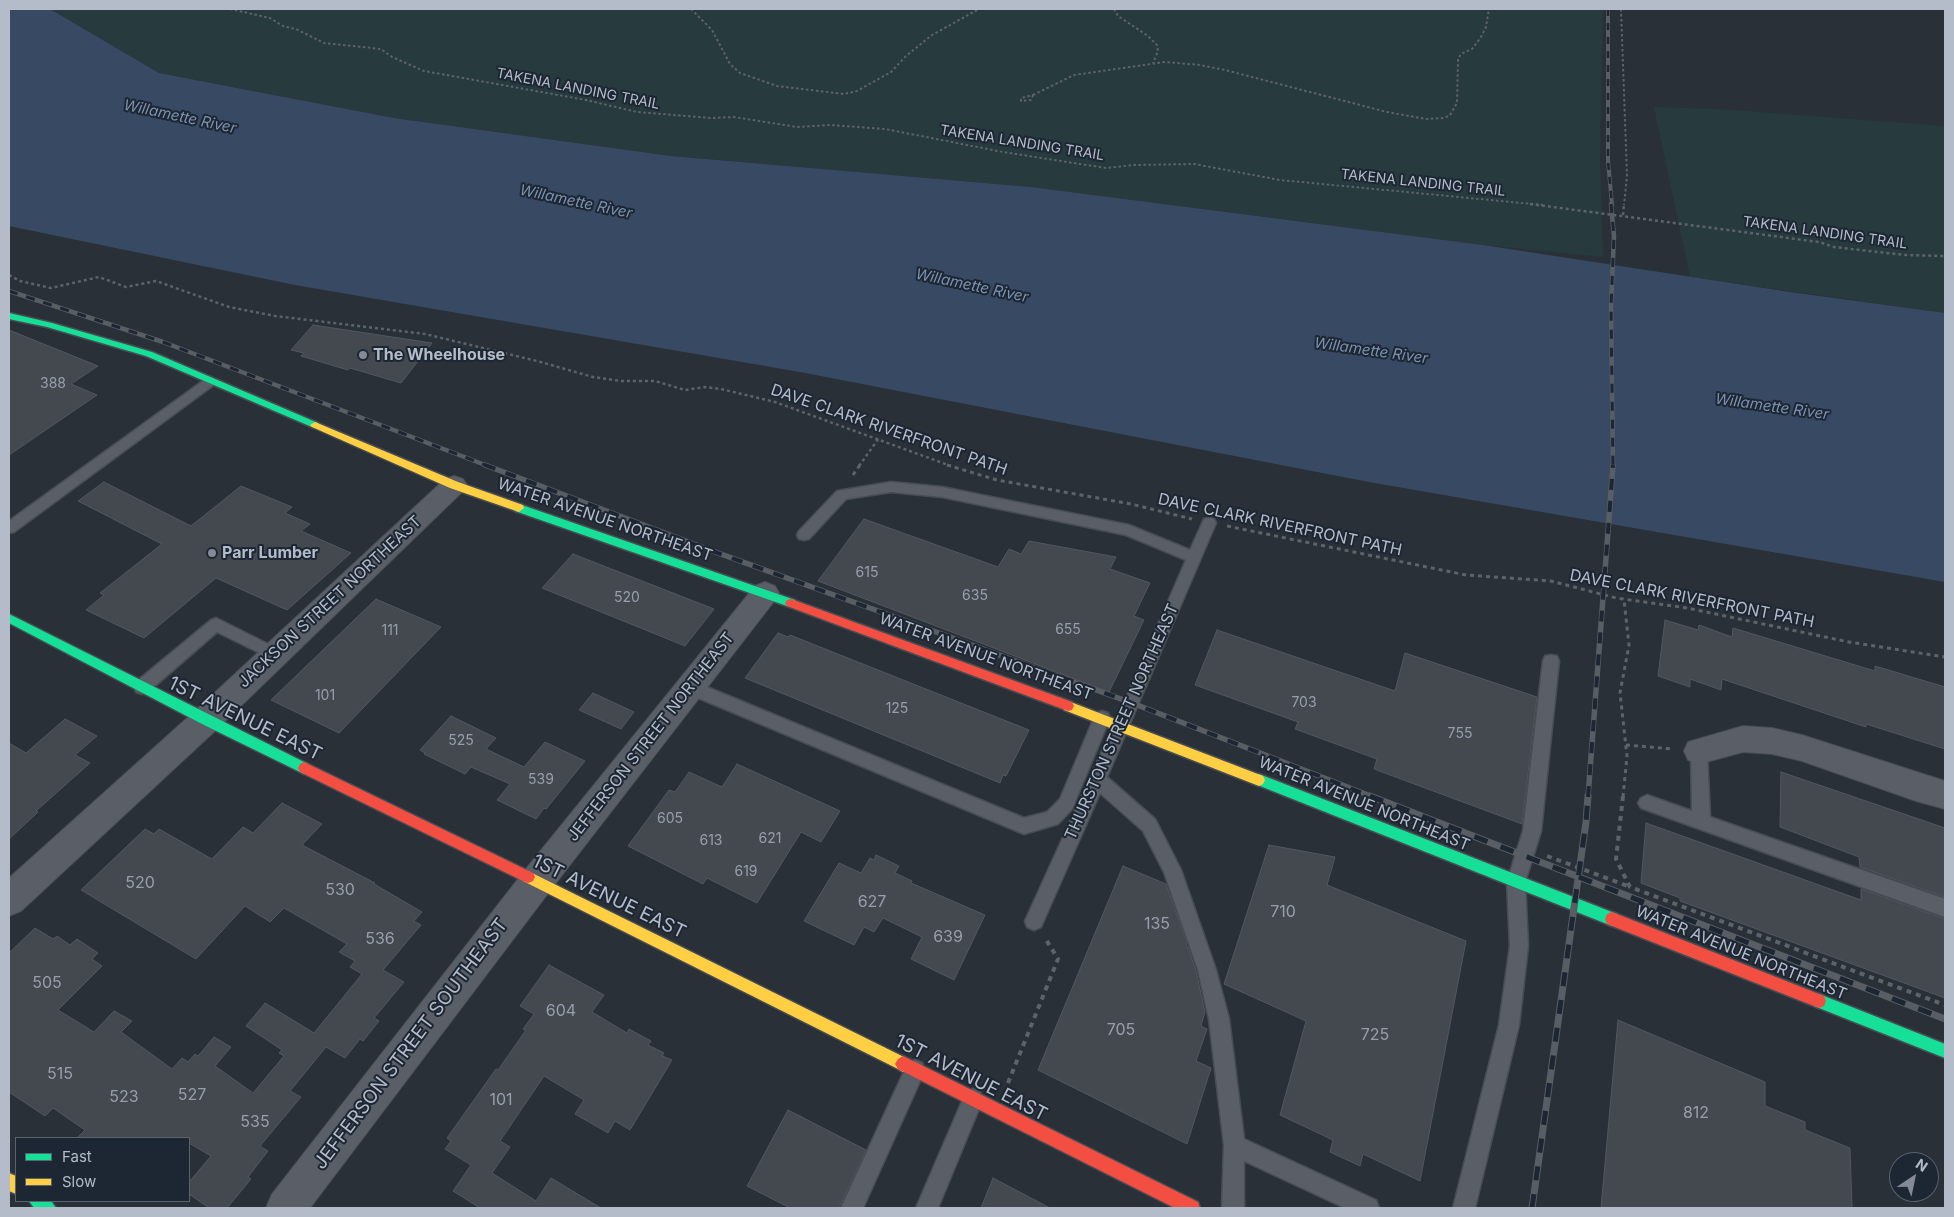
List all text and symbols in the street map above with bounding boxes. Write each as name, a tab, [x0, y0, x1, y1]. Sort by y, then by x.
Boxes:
street label: TAKENA LANDING TRAIL	[495, 65, 661, 113]
water label: Willamette River	[122, 96, 238, 138]
street label: TAKENA LANDING TRAIL	[939, 122, 1105, 164]
street label: TAKENA LANDING TRAIL	[1340, 166, 1506, 200]
water label: Willamette River	[518, 181, 634, 223]
street label: TAKENA LANDING TRAIL	[1742, 213, 1908, 253]
water label: Willamette River	[914, 265, 1030, 307]
water label: Willamette River	[1313, 334, 1429, 368]
place label: The Wheelhouse	[373, 345, 505, 365]
marker: The Wheelhouse	[357, 349, 369, 361]
house number: 388	[40, 376, 66, 392]
street label: DAVE CLARK RIVERFRONT PATH	[768, 380, 1010, 480]
water label: Willamette River	[1714, 390, 1830, 424]
street label: WATER AVENUE NORTHEAST	[495, 474, 715, 566]
street label: DAVE CLARK RIVERFRONT PATH	[1156, 490, 1404, 560]
street label: JACKSON STREET NORTHEAST	[234, 512, 426, 692]
place label: Parr Lumber	[222, 543, 318, 563]
marker: Parr Lumber	[206, 547, 218, 559]
house number: 615	[856, 565, 878, 581]
street label: DAVE CLARK RIVERFRONT PATH	[1568, 566, 1816, 632]
house number: 635	[962, 588, 988, 604]
house number: 520	[614, 590, 640, 606]
street label: THURSTON STREET NORTHEAST	[1061, 601, 1183, 843]
street label: WATER AVENUE NORTHEAST	[877, 609, 1095, 705]
house number: 655	[1055, 622, 1081, 638]
house number: 111	[381, 623, 399, 639]
street label: JEFFERSON STREET NORTHEAST	[564, 629, 738, 845]
street label: 1ST AVENUE EAST	[164, 672, 326, 766]
house number: 101	[315, 688, 335, 704]
house number: 703	[1291, 695, 1317, 711]
house number: 125	[886, 701, 908, 717]
house number: 755	[1448, 726, 1472, 742]
house number: 525	[448, 733, 474, 749]
street label: WATER AVENUE NORTHEAST	[1256, 753, 1472, 855]
house number: 539	[528, 772, 554, 788]
house number: 605	[657, 811, 683, 827]
house number: 621	[759, 831, 781, 847]
house number: 613	[699, 833, 723, 849]
street label: 1ST AVENUE EAST	[528, 850, 690, 944]
house number: 619	[734, 864, 758, 880]
house number: 520	[125, 873, 155, 893]
house number: 530	[325, 880, 355, 900]
house number: 627	[858, 892, 886, 912]
house number: 710	[1270, 902, 1296, 922]
street label: WATER AVENUE NORTHEAST	[1633, 902, 1849, 1004]
street label: JEFFERSON STREET SOUTHEAST	[309, 914, 513, 1174]
house number: 135	[1144, 914, 1170, 934]
house number: 639	[933, 927, 963, 947]
house number: 536	[365, 929, 395, 949]
house number: 505	[32, 973, 62, 993]
house number: 604	[546, 1001, 576, 1021]
house number: 705	[1107, 1020, 1135, 1040]
house number: 725	[1361, 1025, 1389, 1045]
street label: 1ST AVENUE EAST	[891, 1030, 1051, 1126]
house number: 515	[47, 1064, 73, 1084]
house number: 527	[178, 1085, 206, 1105]
house number: 523	[109, 1087, 139, 1107]
house number: 101	[489, 1090, 513, 1110]
house number: 812	[1683, 1103, 1709, 1123]
house number: 535	[240, 1112, 270, 1132]
legend	[15, 1137, 190, 1202]
text: Fast	[62, 1147, 92, 1166]
north arrow	[1889, 1152, 1939, 1202]
text: N	[1913, 1155, 1931, 1175]
text: Slow	[62, 1172, 96, 1191]

